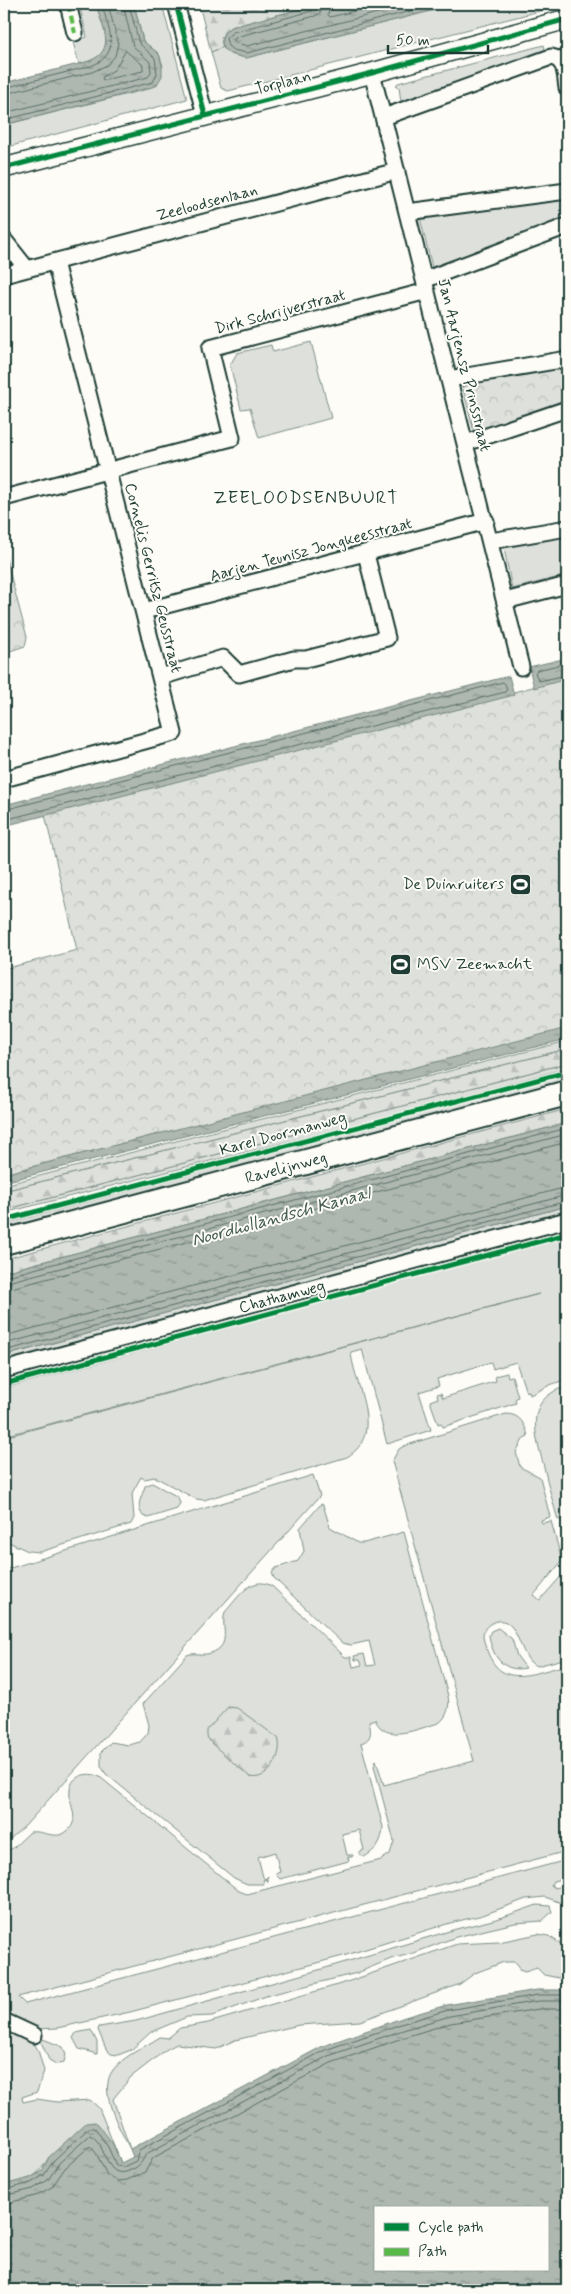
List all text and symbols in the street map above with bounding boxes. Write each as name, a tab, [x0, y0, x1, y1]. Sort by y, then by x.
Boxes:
scale bar	[388, 22, 488, 54]
text: 50 m	[396, 31, 430, 51]
street label: Torplaan	[253, 66, 313, 100]
street label: Zeeloodsenlaan	[154, 179, 260, 227]
street label: Jan Aarjensz Prinsstraat	[432, 276, 496, 454]
street label: Dirk Schrijverstraat	[213, 285, 347, 339]
street label: Cornelis Gerritsz Geusstraat	[119, 481, 187, 675]
district label: ZEELOODSENBUURT	[213, 486, 399, 510]
street label: Aarjen Teunisz Jongkeesstraat	[208, 513, 414, 587]
sports icon: De Duinruiters	[508, 872, 532, 896]
place label: De Duinruiters	[403, 874, 504, 895]
sports icon: MSV Zeemacht	[389, 952, 413, 976]
place label: MSV Zeemacht	[417, 954, 533, 975]
street label: Karel Doormanweg	[217, 1107, 349, 1162]
street label: Ravelijnweg	[243, 1147, 329, 1189]
water label: Noordhollandsch Kanaal	[189, 1181, 375, 1252]
street label: Chathamweg	[237, 1275, 328, 1320]
legend	[374, 2206, 548, 2272]
text: Cycle path	[418, 2218, 483, 2238]
text: Path	[418, 2242, 447, 2262]

